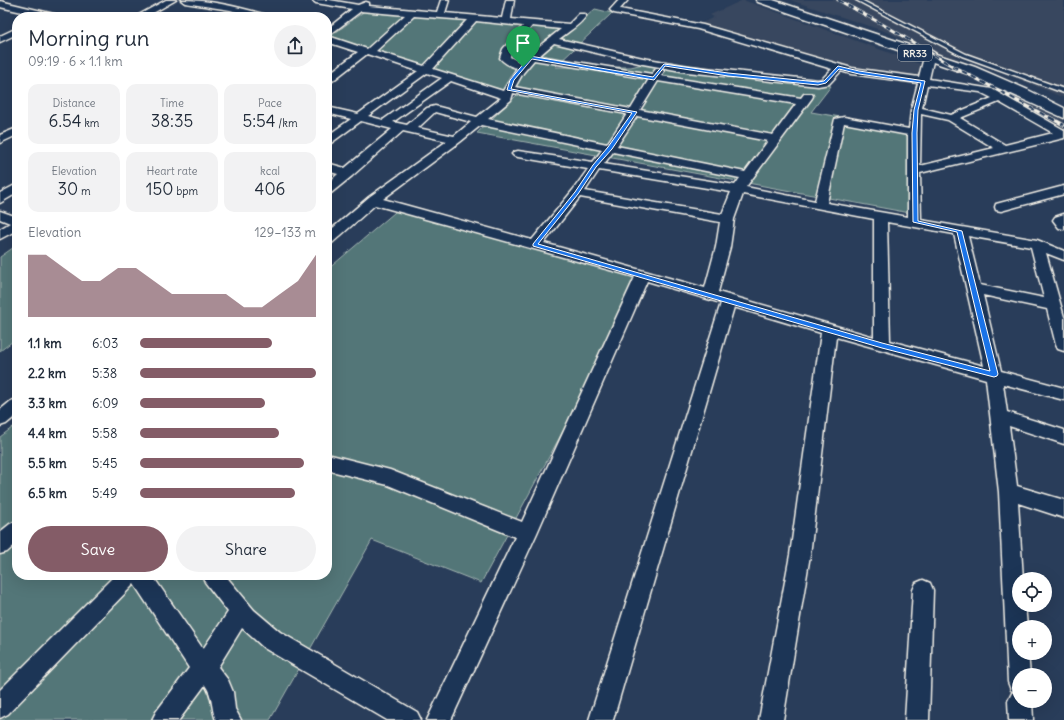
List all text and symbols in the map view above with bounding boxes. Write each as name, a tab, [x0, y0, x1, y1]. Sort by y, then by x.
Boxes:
text: Morning run	[28, 24, 150, 52]
button: share	[274, 25, 316, 67]
pin	[506, 26, 540, 67]
icon: arrive	[512, 32, 534, 54]
road number: RR33	[898, 45, 932, 61]
text: 09:19 · 6 × 1.1 km	[28, 53, 123, 70]
text: Distance	[53, 96, 95, 110]
text: Time	[160, 96, 184, 110]
text: Pace	[258, 96, 282, 110]
text: 6.54	[49, 110, 82, 132]
text: 38:35	[151, 110, 193, 132]
text: 5:54	[242, 110, 276, 132]
text: km	[82, 116, 99, 130]
text: /km	[276, 116, 298, 130]
text: Elevation	[51, 164, 97, 178]
text: Heart rate	[146, 164, 198, 178]
text: kcal	[260, 164, 280, 178]
text: 30	[57, 178, 78, 200]
text: 150	[146, 178, 174, 200]
text: 406	[255, 178, 285, 200]
text: m	[78, 184, 91, 198]
text: bpm	[174, 184, 198, 198]
text: Elevation	[28, 224, 81, 241]
text: 129–133 m	[254, 224, 316, 241]
text: 1.1 km	[28, 335, 62, 352]
text: 6:03	[92, 335, 118, 352]
text: 2.2 km	[28, 365, 66, 382]
text: 5:38	[92, 365, 117, 382]
text: 3.3 km	[28, 395, 67, 412]
text: 6:09	[92, 395, 118, 412]
text: 4.4 km	[28, 425, 67, 442]
text: 5:58	[92, 425, 117, 442]
text: 5.5 km	[28, 455, 67, 472]
text: 5:45	[92, 455, 117, 472]
text: 6.5 km	[28, 485, 67, 502]
text: 5:49	[92, 485, 117, 502]
button: Save	[28, 526, 168, 572]
button: Share	[176, 526, 316, 572]
map controls	[1012, 572, 1052, 708]
button: locate	[1012, 572, 1052, 612]
button: +	[1012, 620, 1052, 660]
button: −	[1012, 668, 1052, 708]

